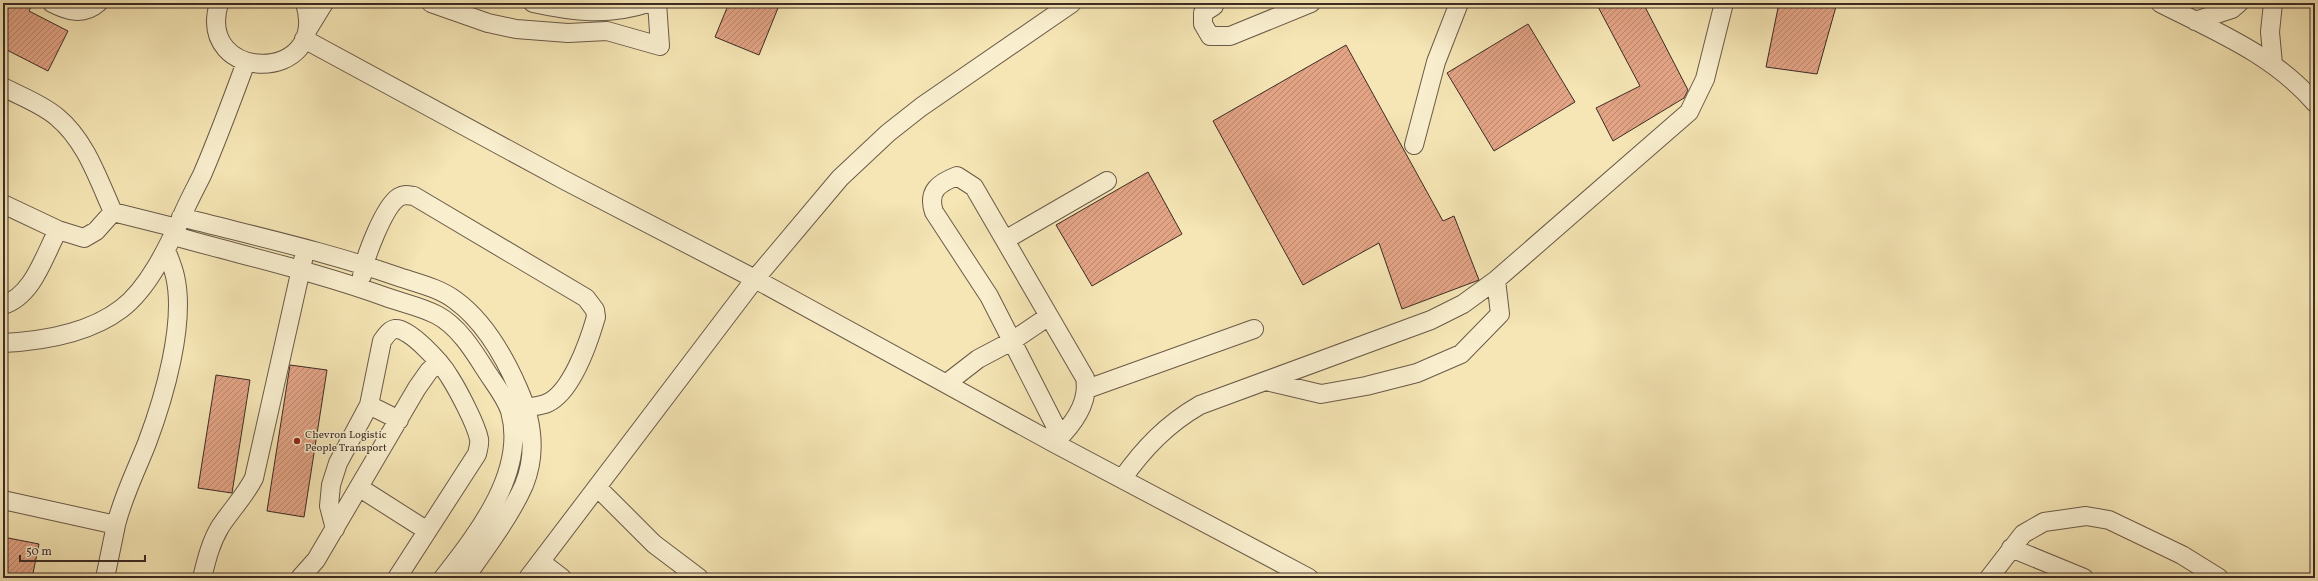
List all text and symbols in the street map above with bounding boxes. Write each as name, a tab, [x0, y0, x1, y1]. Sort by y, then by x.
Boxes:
place label: Chevron Logistic People Transport	[305, 428, 387, 456]
marker: Chevron Logistic People Transport	[292, 436, 302, 446]
scale bar	[20, 537, 145, 563]
text: 50 m	[26, 544, 52, 560]

